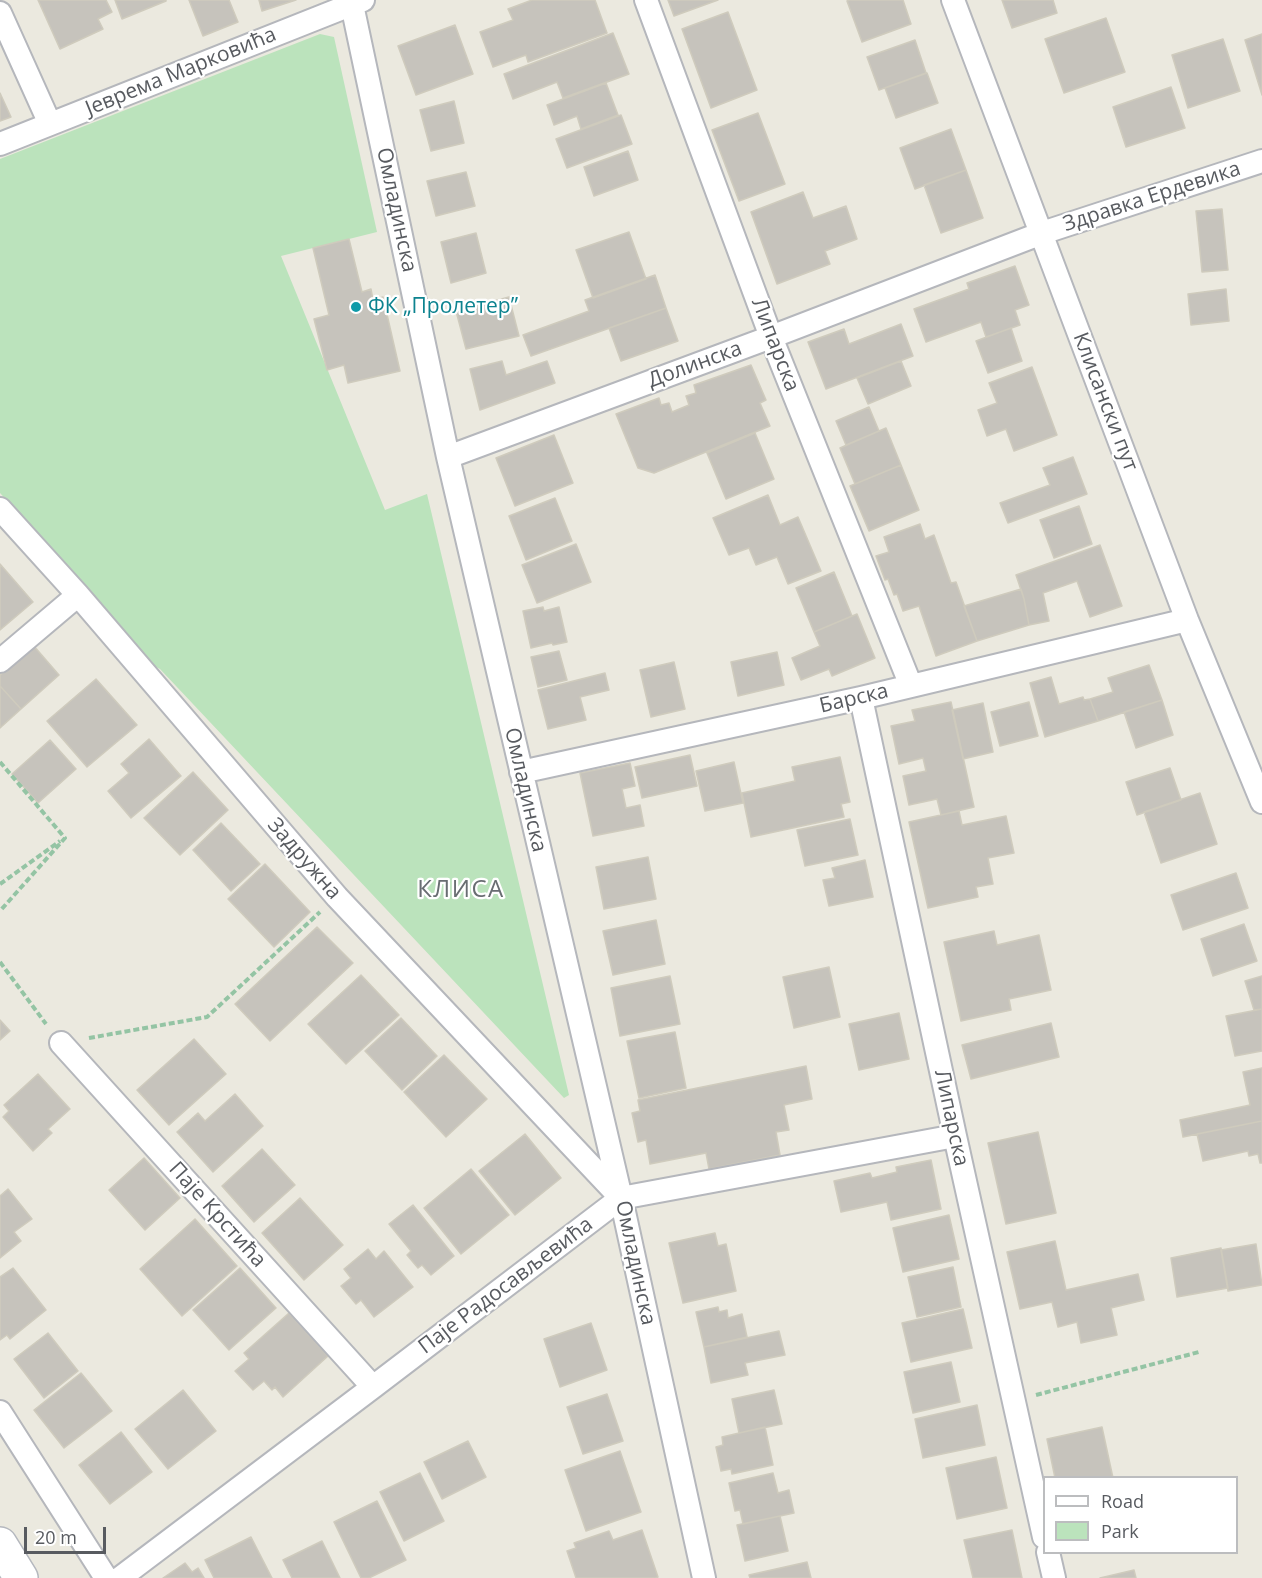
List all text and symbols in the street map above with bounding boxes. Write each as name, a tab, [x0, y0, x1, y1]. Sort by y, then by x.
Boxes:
street label: Јеврема Марковића	[82, 22, 280, 122]
street label: Омладинска	[371, 145, 421, 275]
street label: Здравка Ердевика	[1060, 156, 1244, 238]
place label: ФК „Пролетер”	[368, 294, 518, 320]
street label: Липарска	[746, 295, 804, 395]
marker: ФК „Пролетер”	[349, 300, 363, 314]
street label: Клисански пут	[1067, 329, 1143, 475]
street label: Долинска	[645, 336, 745, 394]
street label: Барска	[817, 679, 891, 719]
street label: Омладинска	[498, 725, 552, 855]
street label: Задружна	[262, 813, 346, 905]
district label: КЛИСА	[417, 876, 505, 904]
street label: Липарска	[928, 1067, 974, 1169]
street label: Паје Крстића	[163, 1157, 271, 1273]
street label: Омладинска	[610, 1198, 660, 1328]
street label: Паје Радосављевића	[414, 1212, 598, 1360]
legend	[1043, 1476, 1238, 1554]
text: Road	[1101, 1489, 1144, 1513]
scale bar	[27, 1515, 110, 1553]
text: Park	[1101, 1519, 1139, 1543]
text: 20 m	[35, 1525, 77, 1549]

